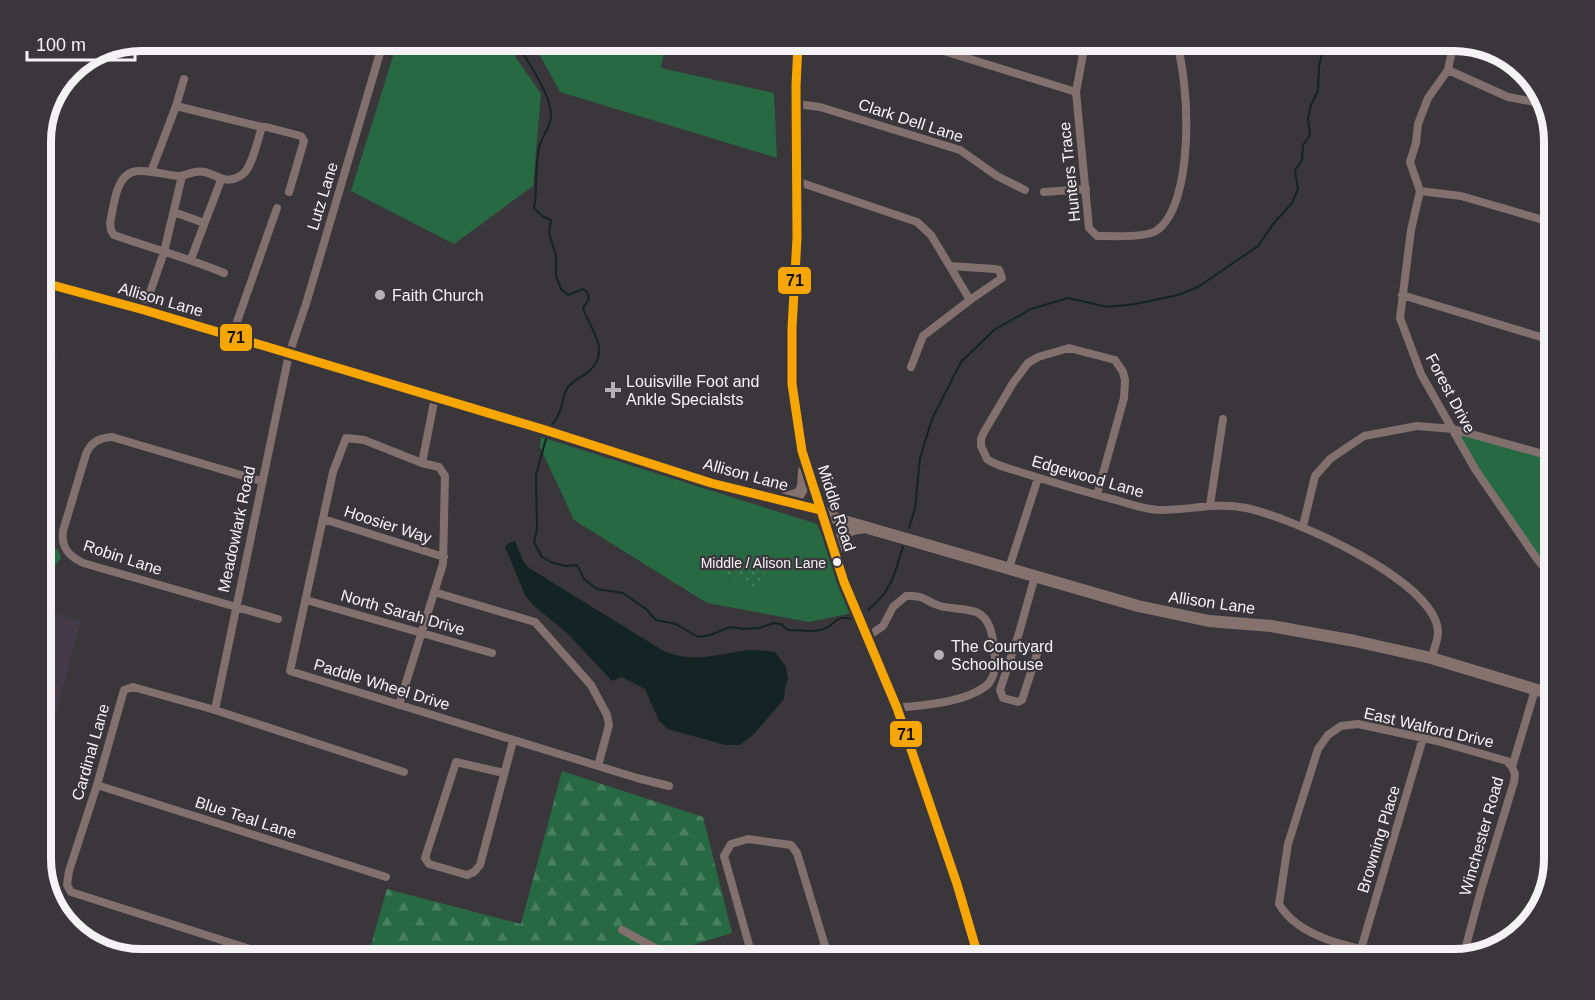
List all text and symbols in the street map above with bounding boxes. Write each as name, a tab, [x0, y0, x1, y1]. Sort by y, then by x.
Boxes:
scale bar	[27, 24, 135, 62]
text: 100 m	[36, 35, 86, 55]
street label: Clark Dell Lane	[856, 95, 966, 145]
street label: Hunters Trace	[1056, 121, 1083, 223]
street label: Lutz Lane	[304, 160, 341, 232]
line badge: 71	[777, 266, 812, 295]
text: 71	[786, 272, 804, 289]
street label: Allison Lane	[117, 279, 205, 320]
place label: Faith Church	[392, 287, 484, 304]
marker: Faith Church	[373, 288, 387, 302]
line badge: 71	[219, 323, 253, 352]
text: 71	[227, 329, 245, 346]
street label: Forest Drive	[1423, 351, 1479, 436]
place label: Louisville Foot and Ankle Specialsts	[626, 373, 759, 408]
marker: Louisville Foot and Ankle Specialsts	[604, 381, 622, 399]
street label: Edgewood Lane	[1030, 452, 1146, 501]
street label: Allison Lane	[702, 455, 790, 494]
street label: Middle Road	[815, 463, 858, 553]
street label: Meadowlark Road	[215, 464, 258, 594]
street label: Hoosier Way	[342, 502, 434, 547]
street label: Robin Lane	[81, 537, 164, 578]
place label: Middle / Alison Lane	[701, 555, 826, 571]
marker: Middle / Alison Lane	[831, 556, 843, 568]
street label: North Sarah Drive	[339, 587, 467, 638]
street label: Allison Lane	[1168, 588, 1256, 617]
place label: The Courtyard Schoolhouse	[951, 638, 1053, 673]
marker: The Courtyard Schoolhouse	[932, 648, 946, 662]
street label: Paddle Wheel Drive	[312, 656, 452, 713]
street label: Cardinal Lane	[69, 702, 112, 802]
street label: East Walford Drive	[1362, 704, 1496, 751]
line badge: 71	[889, 720, 923, 748]
text: 71	[897, 726, 915, 743]
street label: Winchester Road	[1456, 775, 1507, 897]
street label: Browning Place	[1354, 783, 1403, 895]
street label: Blue Teal Lane	[193, 793, 299, 842]

